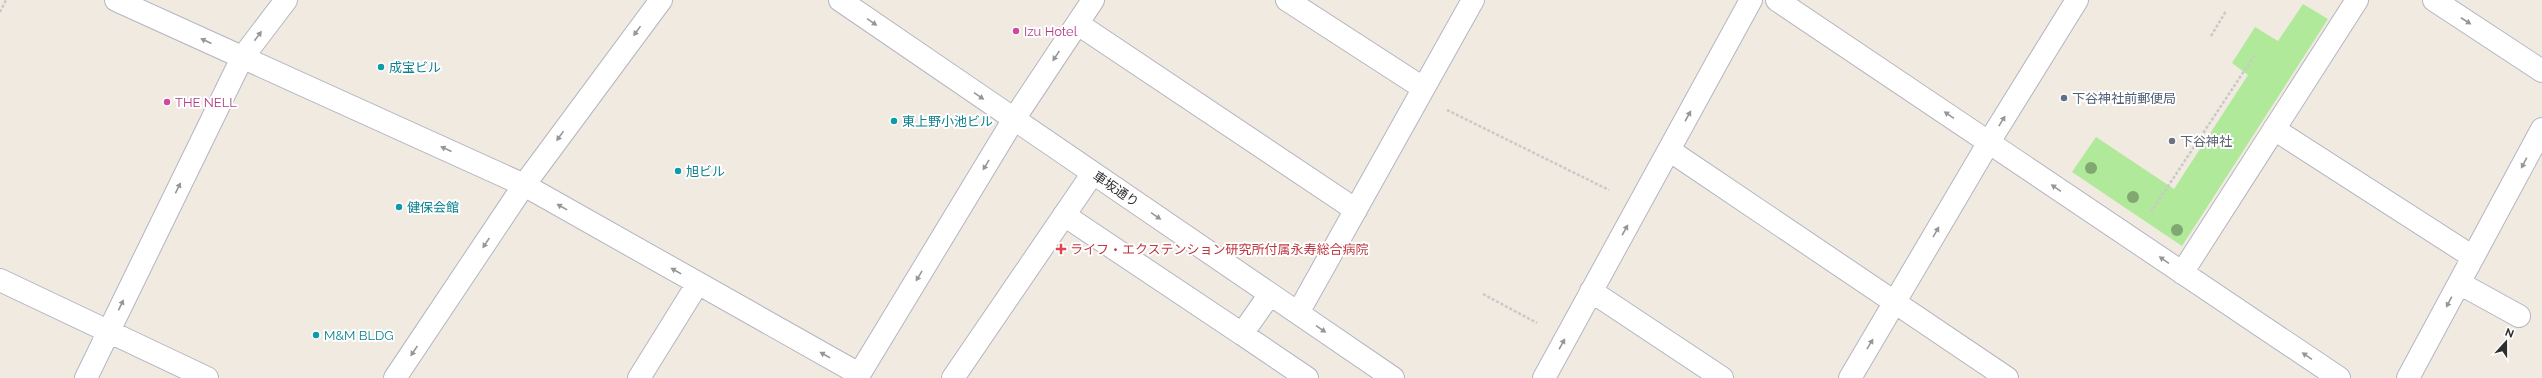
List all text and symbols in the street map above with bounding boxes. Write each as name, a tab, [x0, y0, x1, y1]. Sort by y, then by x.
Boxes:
one-way arrow	[867, 18, 877, 26]
one-way arrow	[2460, 18, 2472, 25]
place label: Izu Hotel	[1024, 24, 1078, 39]
one-way arrow	[633, 26, 642, 37]
marker: Izu Hotel	[1011, 26, 1021, 36]
one-way arrow	[254, 31, 262, 42]
one-way arrow	[200, 38, 212, 44]
one-way arrow	[1052, 50, 1060, 61]
place label: 成宝ビル	[389, 60, 441, 75]
marker: 成宝ビル	[376, 62, 386, 72]
place label: 下谷神社前郵便局	[2072, 91, 2176, 106]
one-way arrow	[974, 92, 985, 100]
marker: 下谷神社前郵便局	[2059, 93, 2069, 103]
place label: THE NELL	[175, 95, 237, 110]
marker: THE NELL	[162, 97, 172, 107]
one-way arrow	[1684, 110, 1691, 122]
one-way arrow	[1943, 111, 1954, 119]
place label: 東上野小池ビル	[902, 114, 993, 129]
one-way arrow	[1999, 115, 2006, 126]
marker: 東上野小池ビル	[889, 116, 899, 126]
one-way arrow	[557, 131, 565, 141]
place label: 下谷神社	[2180, 134, 2232, 149]
marker: 下谷神社	[2167, 136, 2177, 146]
one-way arrow	[440, 146, 452, 152]
one-way arrow	[2520, 157, 2527, 169]
one-way arrow	[982, 159, 989, 171]
place label: 旭ビル	[686, 164, 725, 179]
marker: 旭ビル	[673, 166, 683, 176]
street label: 車坂通り	[1090, 168, 1142, 210]
one-way arrow	[175, 182, 181, 194]
one-way arrow	[2051, 184, 2062, 191]
place label: 健保会館	[407, 200, 459, 215]
marker: 健保会館	[394, 202, 404, 212]
one-way arrow	[556, 204, 568, 210]
one-way arrow	[1151, 212, 1161, 220]
one-way arrow	[1622, 224, 1628, 236]
one-way arrow	[1932, 227, 1940, 237]
one-way arrow	[482, 237, 490, 248]
place label: ライフ・エクステンション研究所付属永寿総合病院	[1070, 242, 1369, 257]
marker: ライフ・エクステンション研究所付属永寿総合病院	[1055, 243, 1067, 255]
one-way arrow	[2159, 256, 2169, 264]
one-way arrow	[670, 267, 682, 274]
one-way arrow	[915, 270, 922, 282]
one-way arrow	[2445, 296, 2452, 308]
one-way arrow	[118, 299, 124, 311]
north arrow	[2486, 322, 2526, 362]
one-way arrow	[1316, 325, 1327, 333]
text: N	[2503, 326, 2516, 341]
place label: M&M BLDG	[324, 328, 394, 343]
marker: M&M BLDG	[311, 330, 321, 340]
one-way arrow	[1559, 338, 1566, 350]
one-way arrow	[1867, 338, 1874, 350]
one-way arrow	[410, 345, 418, 356]
one-way arrow	[820, 352, 831, 359]
one-way arrow	[2302, 352, 2312, 360]

